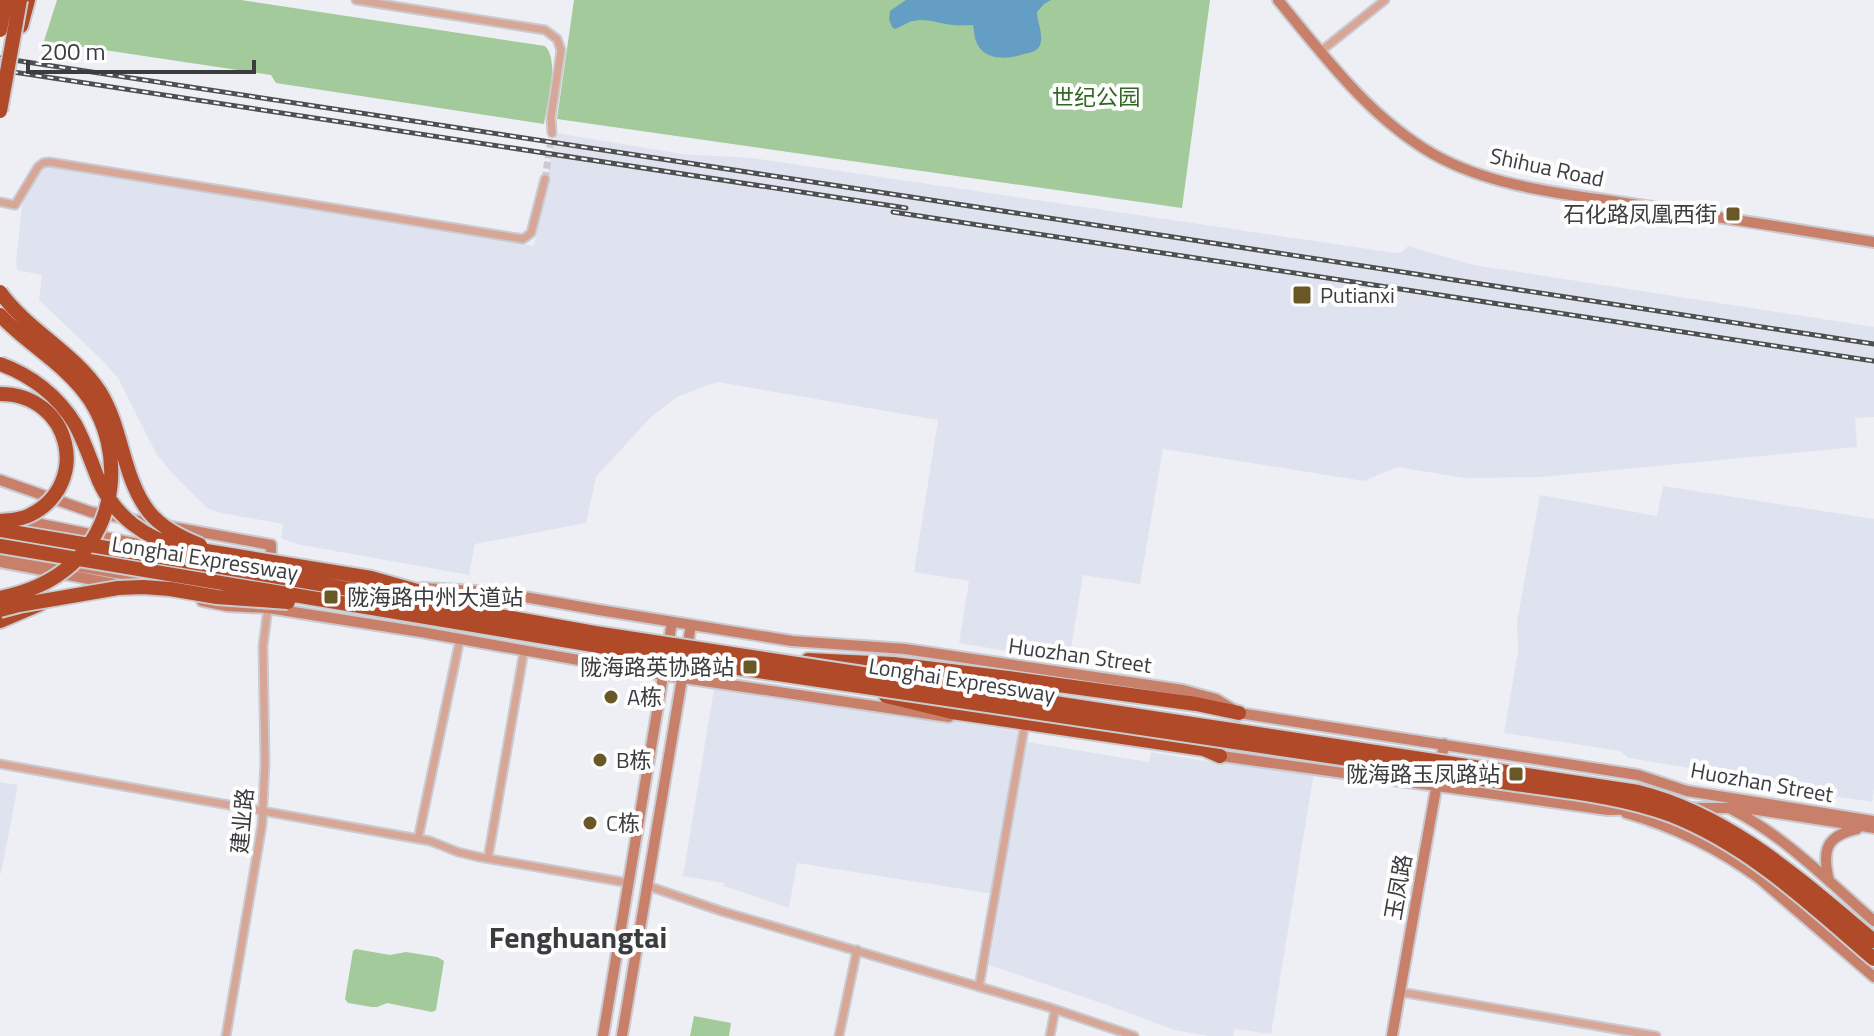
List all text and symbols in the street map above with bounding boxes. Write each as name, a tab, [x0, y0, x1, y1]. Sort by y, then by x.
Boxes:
scale bar	[28, 24, 254, 74]
text: 200 m	[40, 33, 106, 69]
park label: 世纪公园	[1052, 80, 1140, 114]
street label: Shihua Road	[1487, 138, 1607, 196]
place label: 石化路凤凰西街	[1563, 197, 1717, 231]
marker: 石化路凤凰西街	[1724, 205, 1742, 223]
place label: Putianxi	[1320, 278, 1395, 312]
marker: Putianxi	[1291, 284, 1313, 306]
street label: Longhai Expressway	[109, 526, 301, 590]
place label: 陇海路中州大道站	[347, 580, 523, 614]
marker: 陇海路中州大道站	[322, 588, 340, 606]
street label: Huozhan Street	[1006, 628, 1154, 682]
street label: Longhai Expressway	[866, 648, 1058, 712]
place label: 陇海路英协路站	[580, 650, 734, 684]
marker: 陇海路英协路站	[741, 658, 759, 676]
place label: A栋	[627, 680, 662, 714]
marker: A栋	[602, 688, 620, 706]
place label: B栋	[616, 743, 652, 777]
marker: B栋	[591, 751, 609, 769]
street label: Huozhan Street	[1688, 753, 1836, 811]
place label: 陇海路玉凤路站	[1346, 757, 1500, 791]
marker: 陇海路玉凤路站	[1507, 765, 1525, 783]
street label: 建业路	[222, 787, 262, 855]
place label: C栋	[606, 806, 640, 840]
marker: C栋	[581, 814, 599, 832]
street label: 玉凤路	[1376, 852, 1420, 922]
district label: Fenghuangtai	[489, 914, 667, 960]

